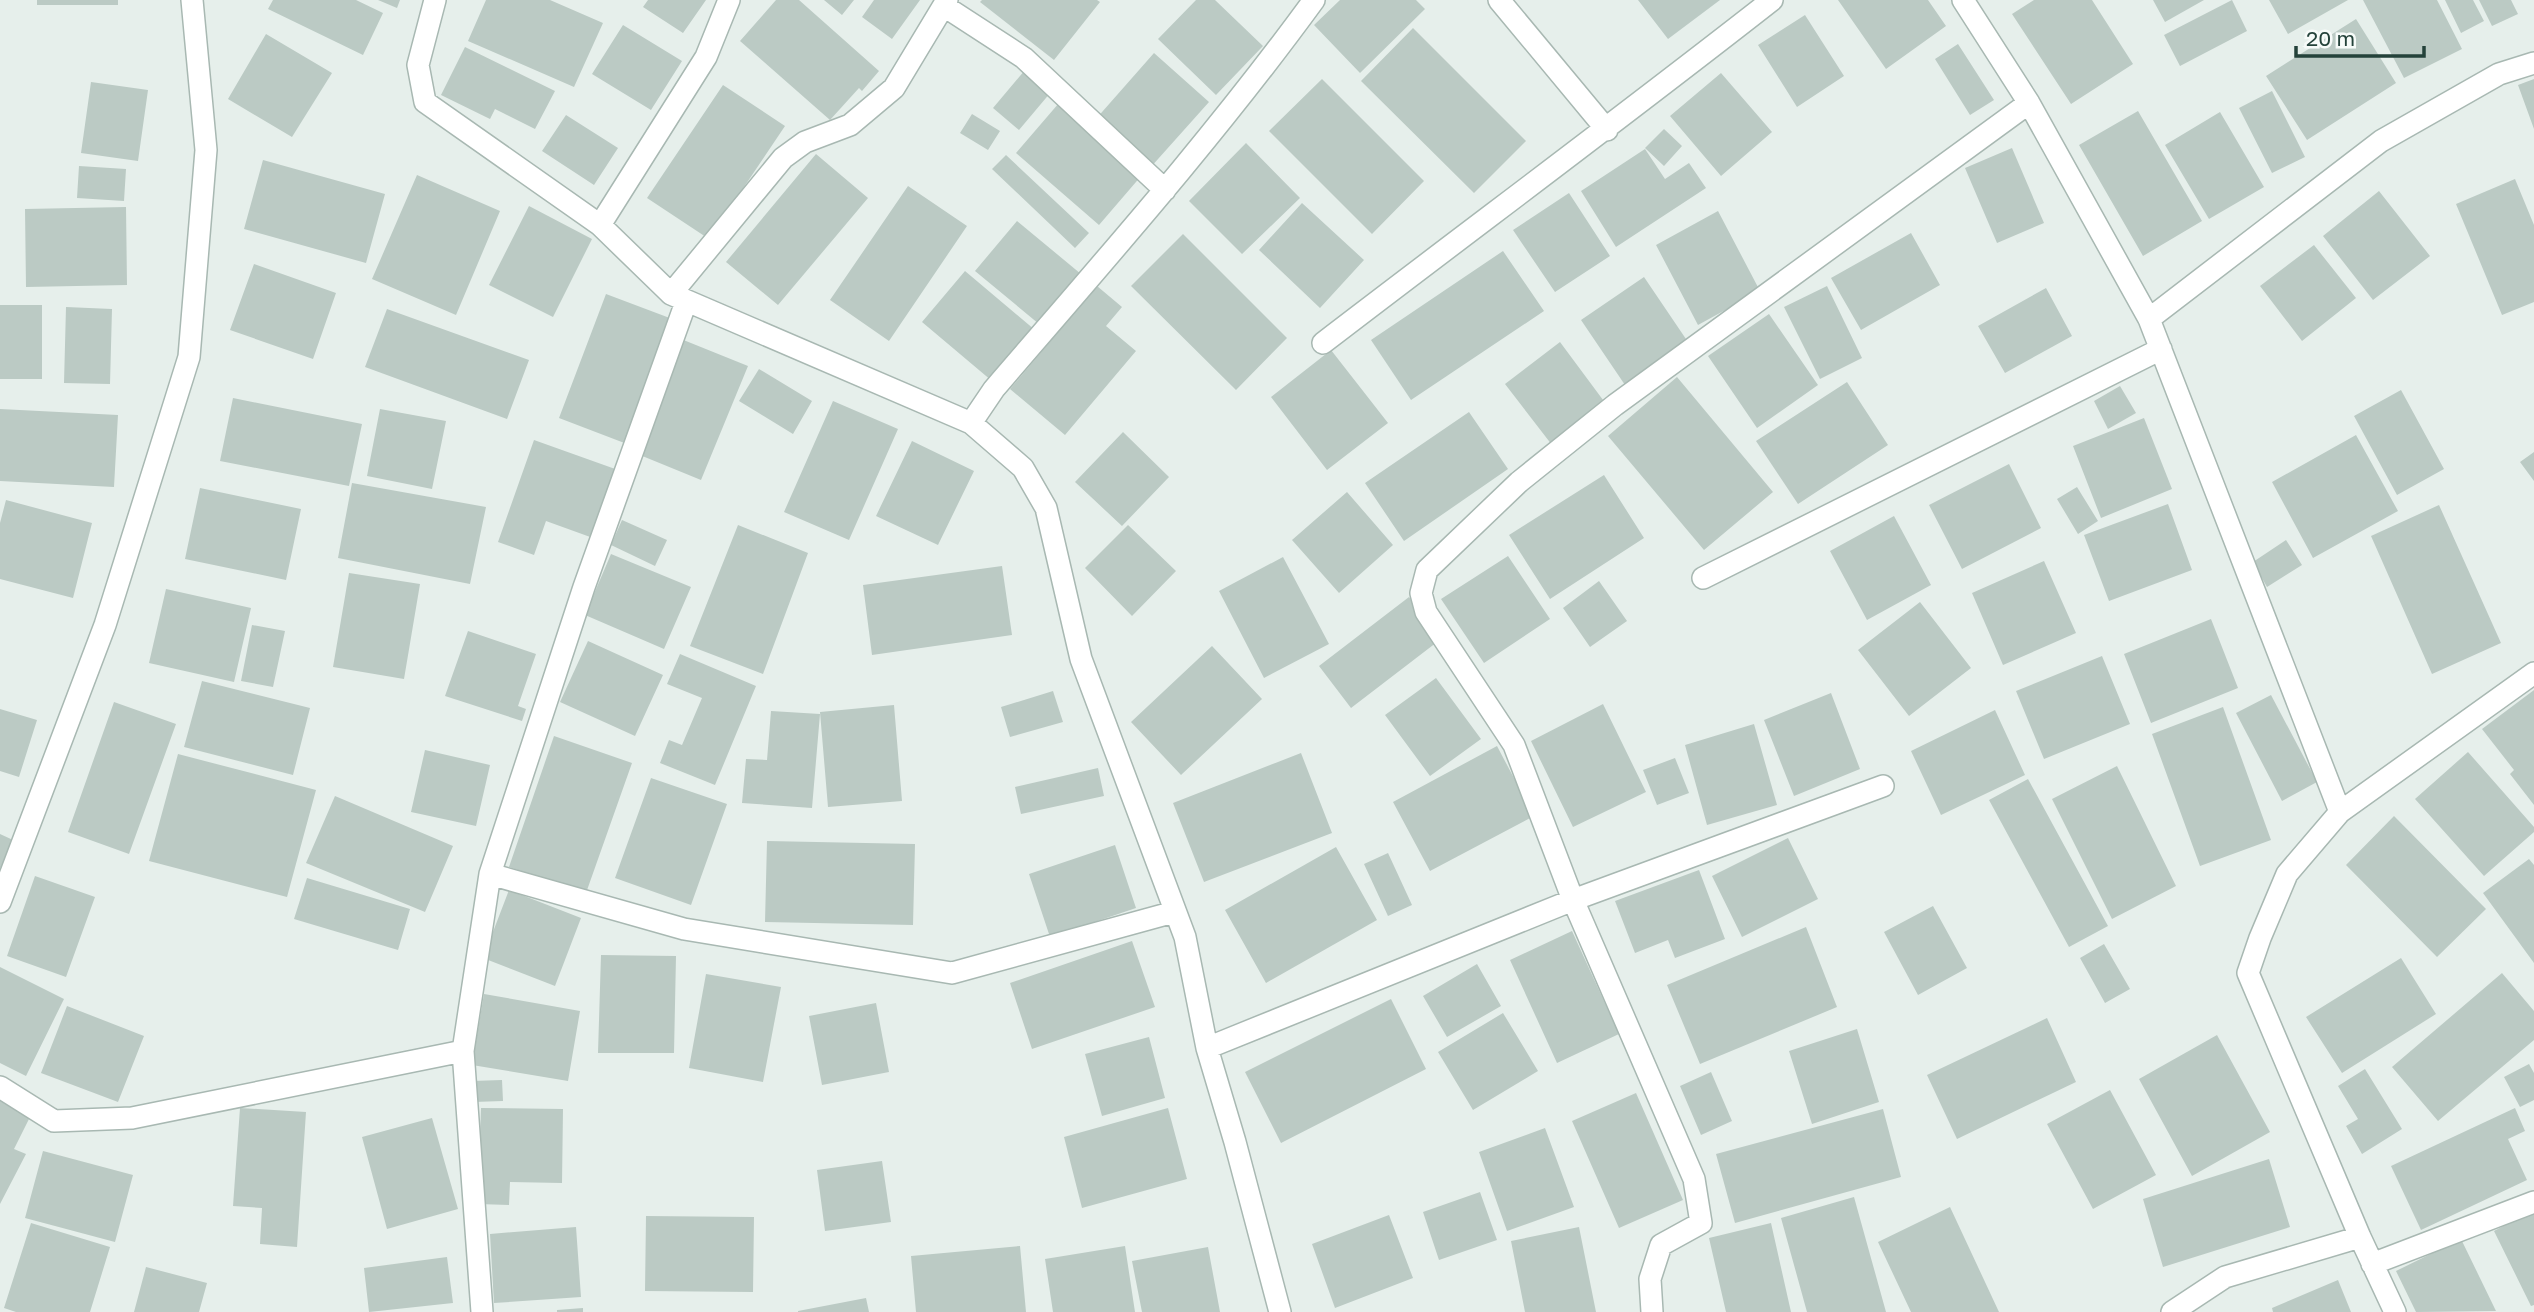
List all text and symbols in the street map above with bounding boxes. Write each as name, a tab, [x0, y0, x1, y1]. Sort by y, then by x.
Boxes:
scale bar	[2296, 14, 2424, 58]
text: 20 m	[2306, 25, 2355, 51]

